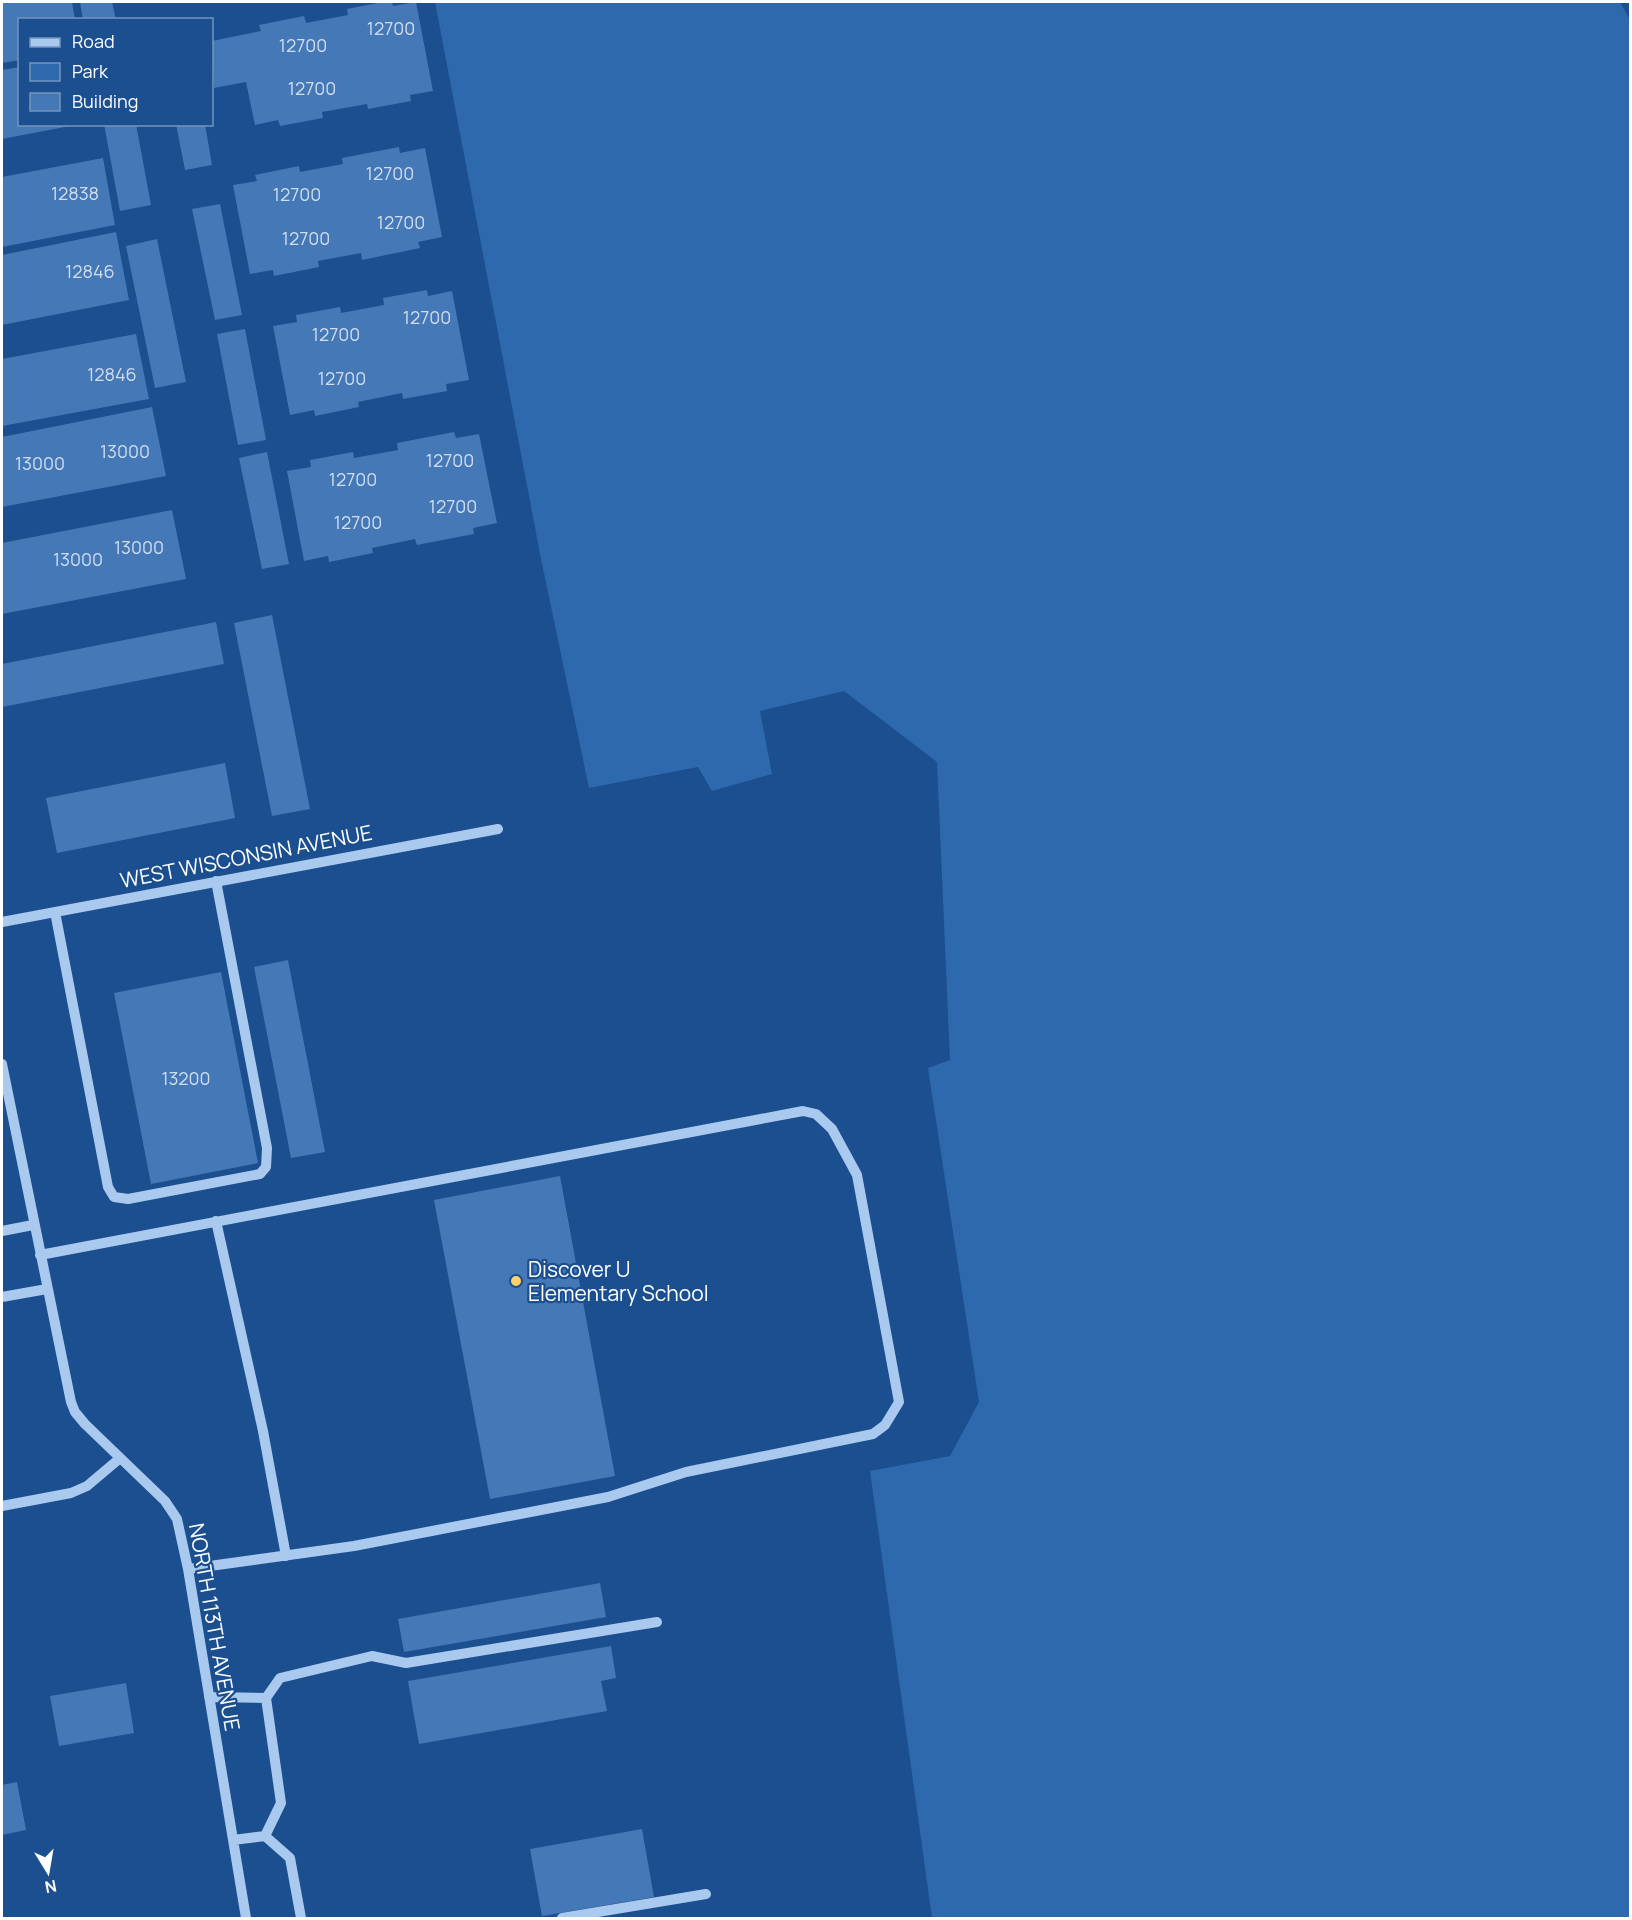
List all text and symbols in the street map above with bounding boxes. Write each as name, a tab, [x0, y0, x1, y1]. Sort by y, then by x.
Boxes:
house number: 12700	[367, 16, 415, 40]
legend	[18, 18, 213, 126]
text: Road	[72, 29, 115, 53]
house number: 12700	[279, 33, 327, 57]
text: Park	[72, 59, 109, 83]
house number: 12700	[288, 76, 336, 100]
text: Building	[72, 89, 138, 113]
house number: 12700	[366, 161, 414, 185]
house number: 12838	[51, 181, 99, 205]
house number: 12700	[273, 182, 321, 206]
house number: 12700	[377, 210, 425, 234]
house number: 12700	[282, 226, 330, 250]
house number: 12846	[65, 259, 115, 283]
house number: 12700	[403, 305, 451, 329]
house number: 12700	[312, 322, 360, 346]
house number: 12846	[87, 362, 137, 386]
house number: 12700	[318, 366, 366, 390]
house number: 13000	[100, 439, 150, 463]
house number: 12700	[426, 448, 474, 472]
house number: 13000	[15, 451, 65, 475]
house number: 12700	[329, 467, 377, 491]
house number: 12700	[429, 494, 477, 518]
house number: 12700	[334, 510, 382, 534]
house number: 13000	[114, 535, 164, 559]
house number: 13000	[53, 547, 103, 571]
street label: WEST WISCONSIN AVENUE	[118, 818, 374, 894]
house number: 13200	[161, 1066, 211, 1090]
place label: Discover U Elementary School	[528, 1255, 709, 1307]
marker: Discover U Elementary School	[509, 1274, 523, 1288]
street label: NORTH 113TH AVENUE	[183, 1521, 247, 1733]
north arrow	[18, 1842, 78, 1902]
text: N	[43, 1875, 59, 1899]

